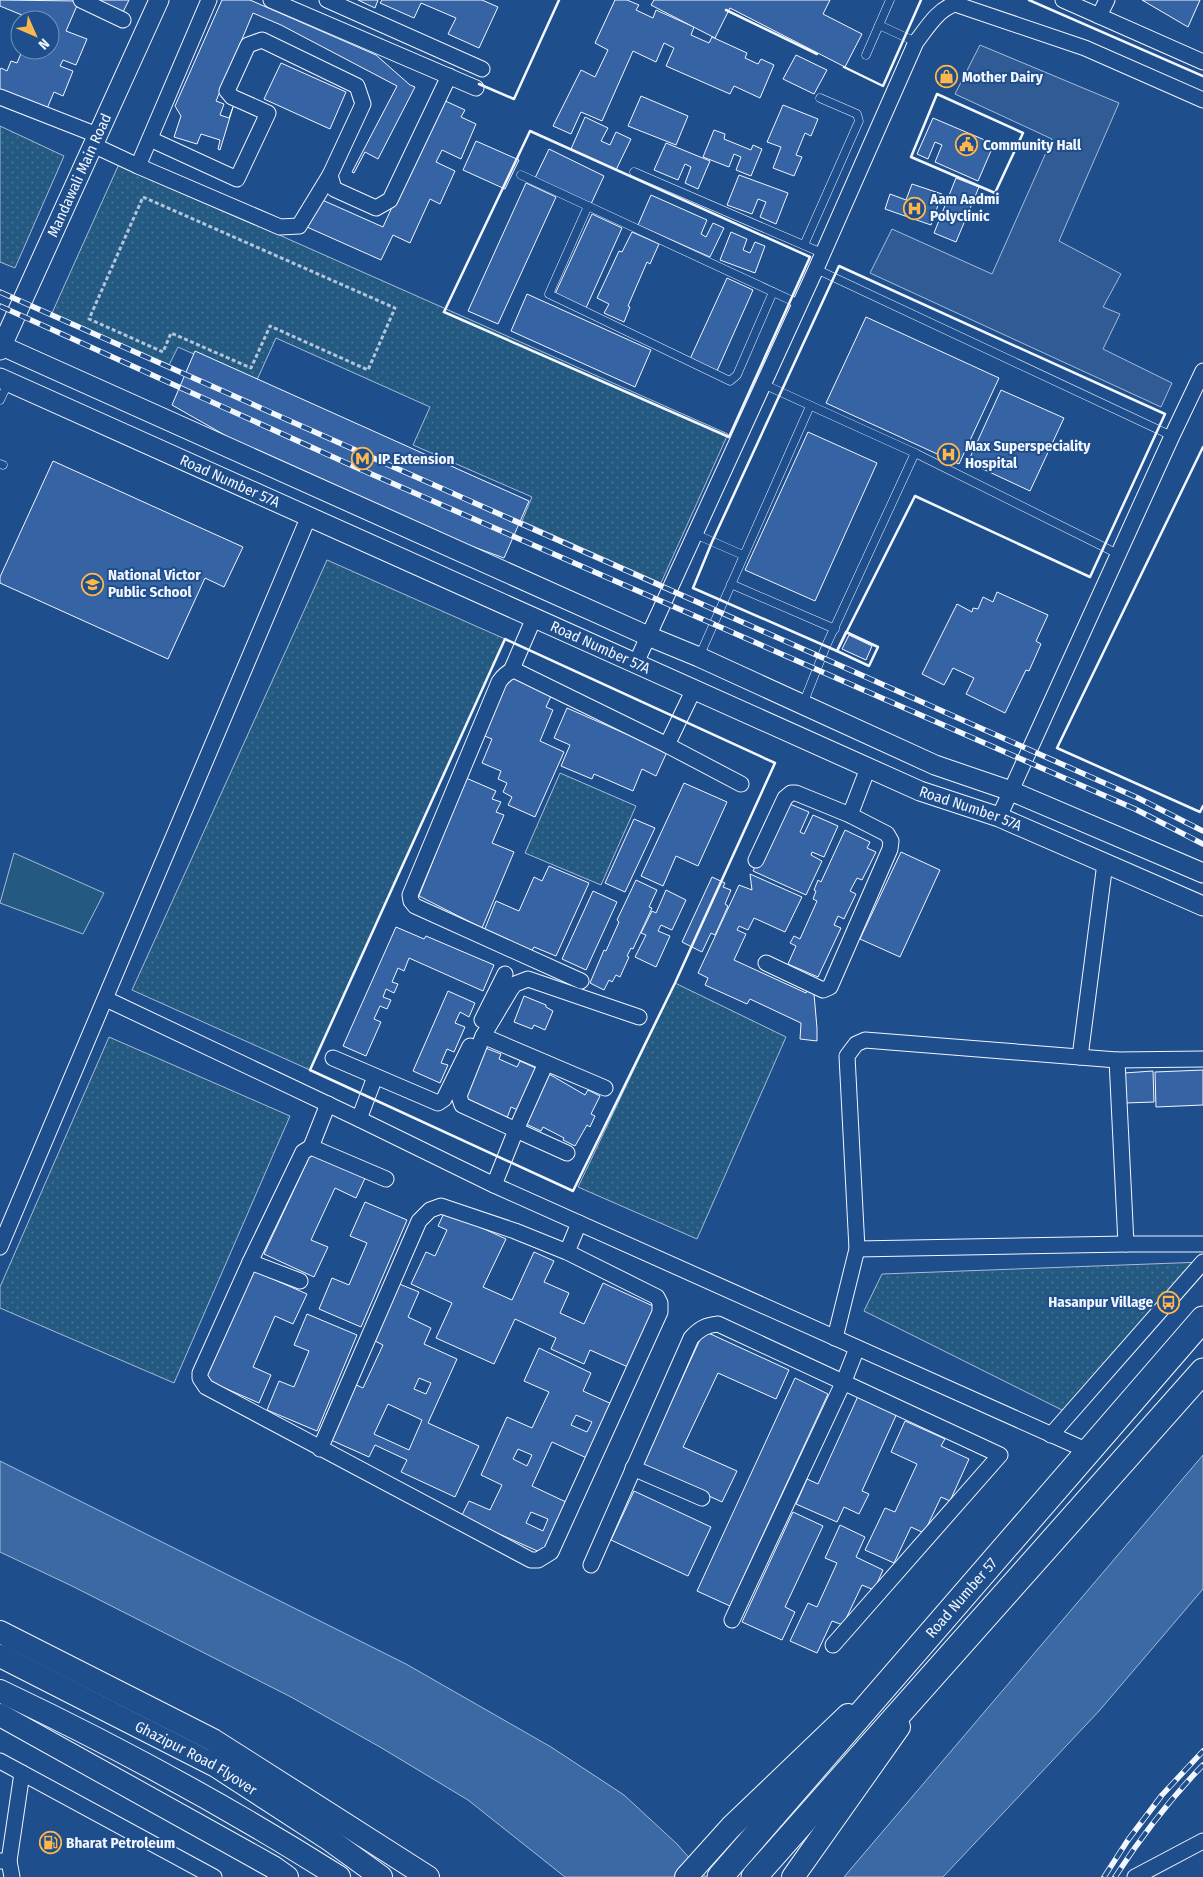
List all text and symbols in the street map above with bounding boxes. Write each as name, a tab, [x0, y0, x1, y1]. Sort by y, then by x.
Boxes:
north arrow	[10, 10, 60, 60]
text: N	[35, 35, 53, 53]
shop icon: Mother Dairy	[934, 65, 958, 89]
place label: Mother Dairy	[962, 68, 1044, 86]
street label: Mandawali Main Road	[44, 111, 115, 240]
public building icon: Community Hall	[955, 133, 979, 157]
place label: Community Hall	[983, 136, 1082, 154]
place label: Aam Aadmi Polyclinic	[929, 190, 999, 225]
hospital icon: Aam Aadmi Polyclinic	[902, 196, 926, 220]
place label: Max Superspeciality Hospital	[965, 437, 1091, 472]
hospital icon: Max Superspeciality Hospital	[937, 443, 961, 467]
metro station icon: IP Extension	[350, 447, 374, 471]
place label: IP Extension	[378, 450, 454, 468]
street label: Road Number 57A	[177, 451, 283, 511]
place label: National Victor Public School	[108, 566, 201, 601]
school or university icon: National Victor Public School	[80, 572, 104, 596]
street label: Road Number 57A	[548, 617, 653, 678]
street label: Road Number 57A	[917, 782, 1025, 835]
bus stop icon: Hasanpur Village	[1157, 1290, 1181, 1314]
place label: Hasanpur Village	[1048, 1293, 1153, 1311]
street label: Road Number 57	[922, 1554, 1001, 1642]
street label: Ghazipur Road Flyover	[132, 1717, 261, 1800]
fuel station icon: Bharat Petroleum	[38, 1831, 62, 1855]
place label: Bharat Petroleum	[66, 1834, 175, 1852]

